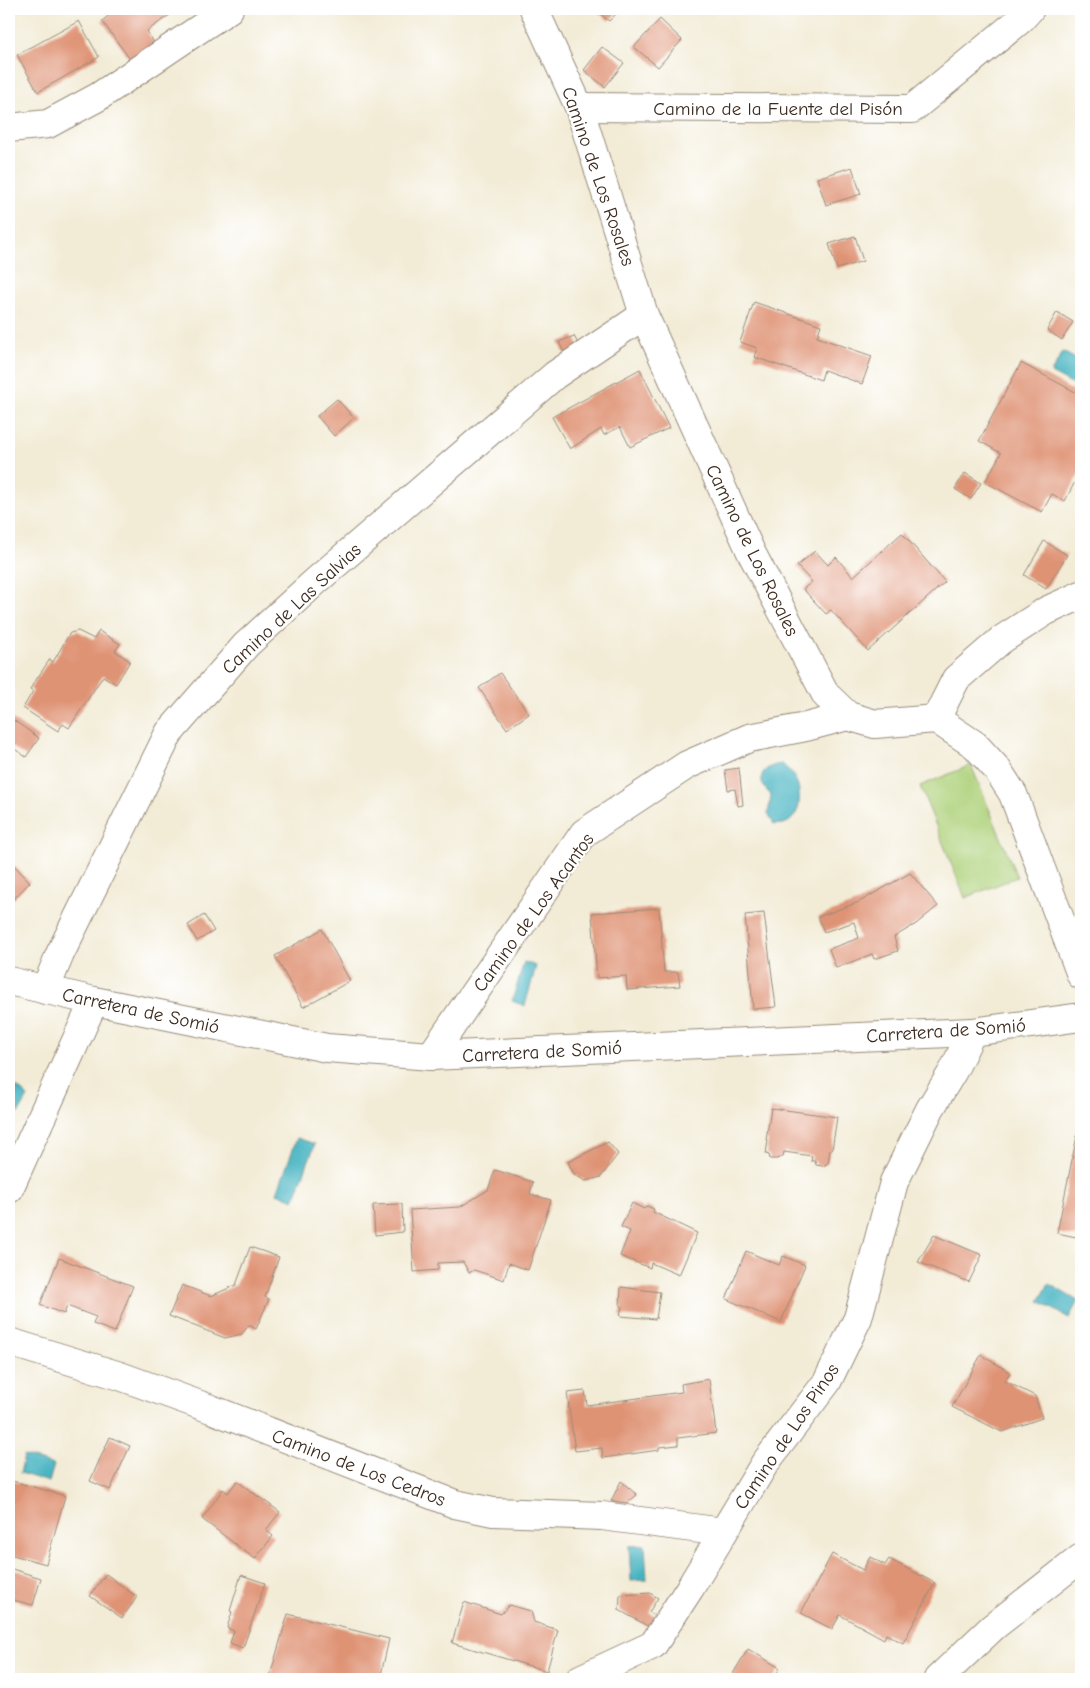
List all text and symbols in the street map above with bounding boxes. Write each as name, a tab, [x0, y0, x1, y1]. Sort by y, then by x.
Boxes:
street label: Camino de Los Rosales	[557, 84, 639, 269]
street label: Camino de la Fuente del Pisón	[653, 98, 903, 120]
street label: Camino de Los Rosales	[701, 461, 803, 640]
street label: Camino de Las Salvias	[218, 539, 366, 679]
street label: Camino de Los Acantos	[469, 829, 599, 996]
street label: Carretera de Somió	[60, 984, 221, 1038]
street label: Carretera de Somió	[865, 1014, 1027, 1048]
street label: Carretera de Somió	[462, 1037, 623, 1067]
street label: Camino de Los Pinos	[730, 1359, 844, 1514]
street label: Camino de Los Cedros	[269, 1425, 449, 1511]

